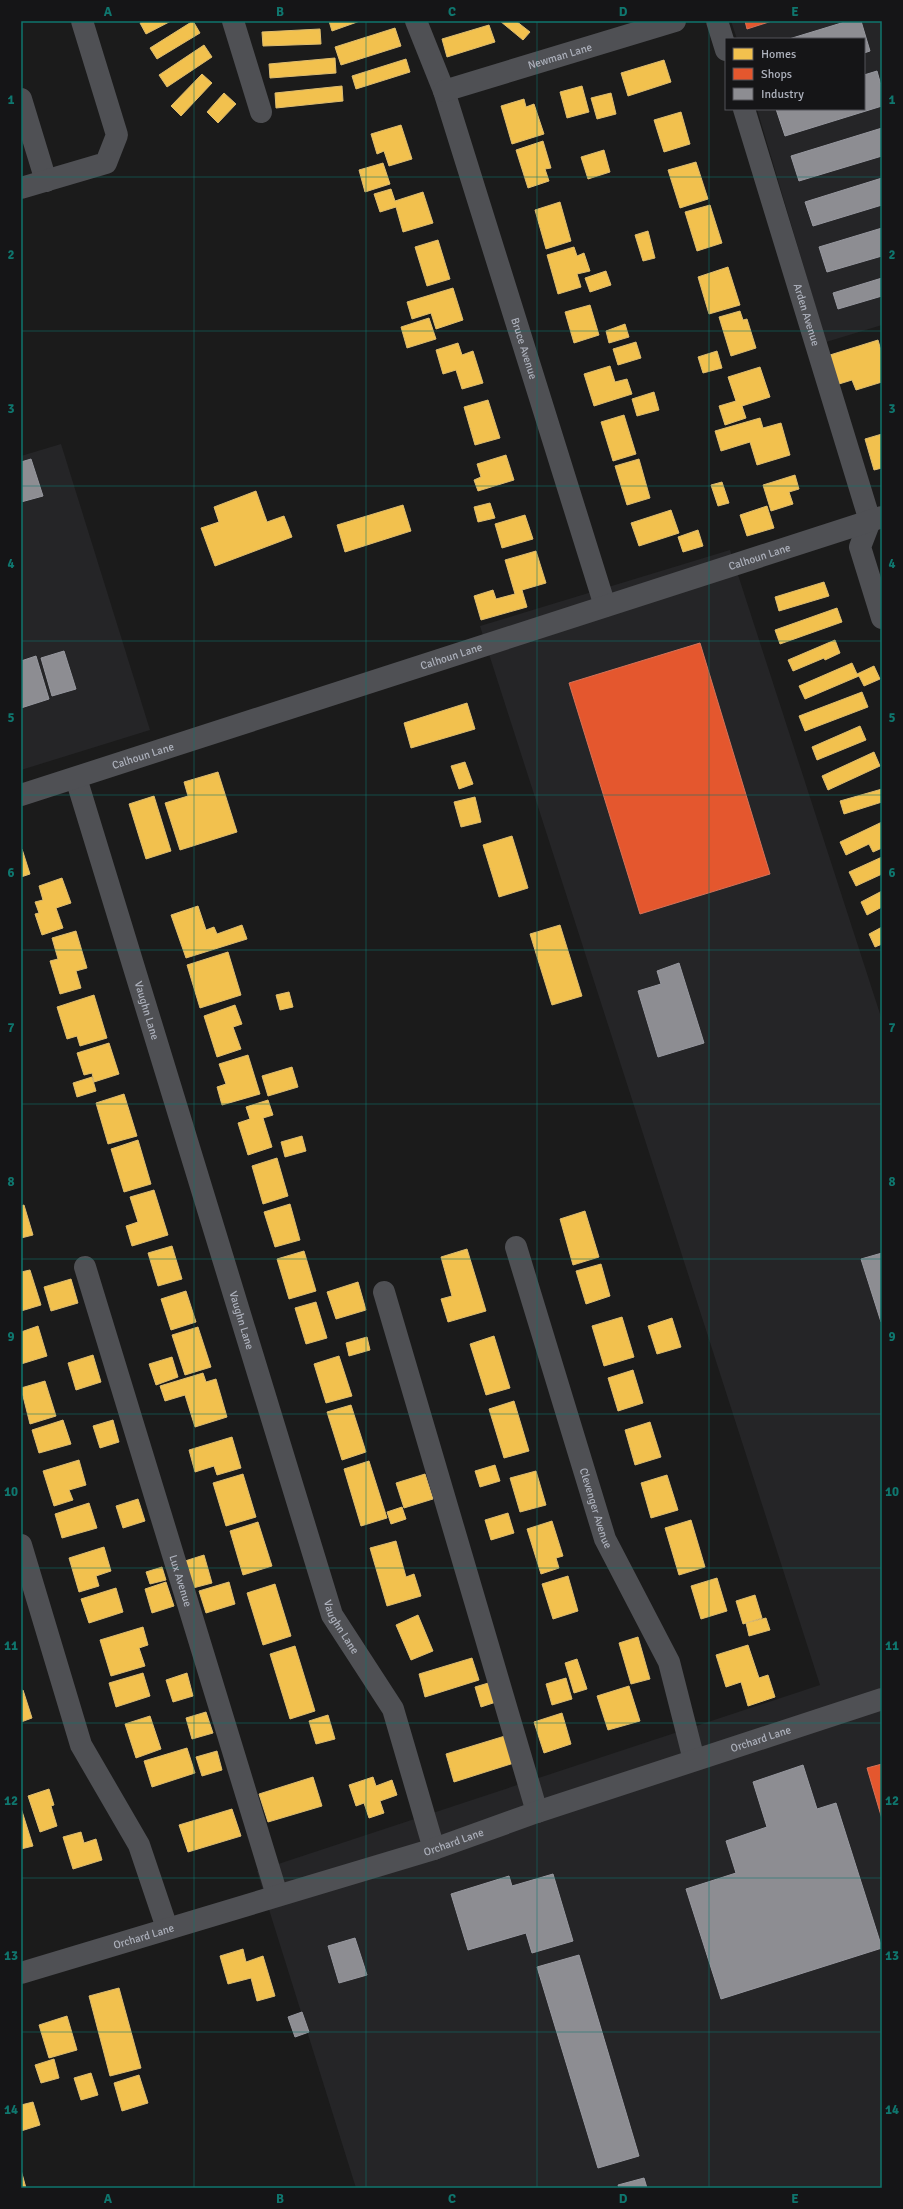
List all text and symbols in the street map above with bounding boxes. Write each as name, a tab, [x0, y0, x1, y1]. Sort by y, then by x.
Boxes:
text: A	[104, 4, 113, 20]
text: B	[276, 4, 284, 20]
text: C	[448, 4, 456, 20]
text: D	[619, 4, 628, 20]
text: E	[791, 4, 799, 20]
legend	[725, 38, 865, 110]
street label: Newman Lane	[526, 41, 594, 72]
text: Homes	[761, 47, 796, 62]
text: Shops	[761, 67, 792, 82]
text: Industry	[761, 87, 804, 102]
text: 1	[7, 92, 15, 108]
text: 1	[888, 92, 896, 108]
text: 2	[7, 247, 15, 263]
text: 2	[888, 247, 896, 263]
street label: Arden Avenue	[791, 282, 822, 348]
street label: Bruce Avenue	[508, 316, 540, 381]
text: 3	[7, 401, 15, 417]
text: 3	[888, 401, 896, 417]
street label: Calhoun Lane	[727, 541, 792, 573]
text: 4	[7, 556, 15, 572]
text: 4	[888, 556, 896, 572]
street label: Calhoun Lane	[419, 641, 484, 673]
text: 5	[7, 710, 15, 726]
text: 5	[888, 710, 896, 726]
street label: Calhoun Lane	[110, 740, 176, 772]
text: 6	[7, 865, 15, 881]
text: 6	[888, 865, 896, 881]
street label: Vaughn Lane	[132, 980, 162, 1041]
text: 7	[7, 1020, 15, 1036]
text: 7	[888, 1020, 896, 1036]
text: 8	[7, 1174, 15, 1190]
text: 8	[888, 1174, 896, 1190]
street label: Vaughn Lane	[226, 1290, 256, 1351]
text: 9	[7, 1329, 15, 1345]
text: 9	[888, 1329, 896, 1345]
street label: Clevenger Avenue	[577, 1466, 615, 1551]
text: 10	[4, 1484, 18, 1500]
text: 10	[885, 1484, 899, 1500]
street label: Lux Avenue	[166, 1553, 194, 1608]
street label: Vaughn Lane	[321, 1598, 362, 1657]
text: 11	[4, 1638, 18, 1654]
text: 11	[885, 1638, 899, 1654]
street label: Orchard Lane	[729, 1723, 793, 1755]
text: 12	[4, 1793, 18, 1809]
text: 12	[885, 1793, 899, 1809]
street label: Orchard Lane	[422, 1826, 485, 1859]
street label: Orchard Lane	[112, 1921, 176, 1952]
text: 13	[4, 1948, 18, 1964]
text: 13	[885, 1948, 899, 1964]
text: 14	[4, 2102, 18, 2118]
text: 14	[885, 2102, 899, 2118]
text: A	[104, 2191, 113, 2207]
text: B	[276, 2191, 284, 2207]
text: C	[448, 2191, 456, 2207]
text: D	[619, 2191, 628, 2207]
text: E	[791, 2191, 799, 2207]

